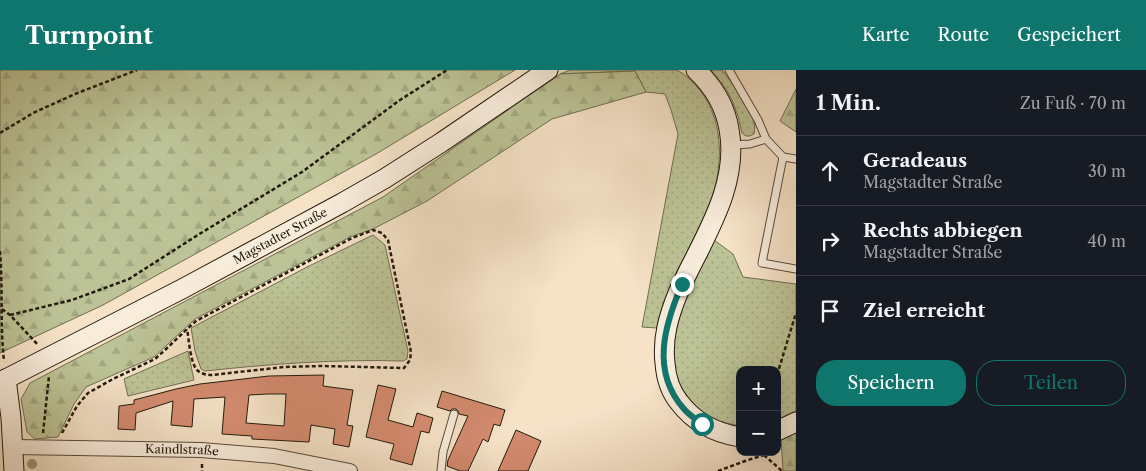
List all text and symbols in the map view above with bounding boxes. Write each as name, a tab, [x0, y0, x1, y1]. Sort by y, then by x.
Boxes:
text: Turnpoint	[25, 21, 153, 50]
text: Karte	[862, 24, 910, 46]
text: Route	[938, 24, 989, 46]
text: Gespeichert	[1017, 24, 1121, 46]
text: 1 Min.	[816, 90, 881, 115]
text: Zu Fuß · 70 m	[1020, 93, 1126, 113]
text: Geradeaus	[863, 149, 967, 172]
icon: ahead	[816, 157, 844, 185]
text: 30 m	[1088, 161, 1126, 181]
text: Magstadter Straße	[863, 172, 1002, 192]
street label: Magstadter Straße	[230, 204, 330, 267]
text: Rechts abbiegen	[863, 219, 1023, 242]
icon: right	[816, 227, 844, 255]
text: 40 m	[1087, 231, 1126, 251]
text: Magstadter Straße	[863, 242, 1002, 262]
route end	[671, 273, 694, 296]
icon: arrive	[816, 297, 844, 325]
text: Ziel erreicht	[863, 299, 985, 322]
button: Speichern	[816, 360, 966, 406]
button: Teilen	[976, 360, 1126, 406]
map controls	[736, 366, 781, 456]
button: +	[736, 366, 781, 411]
button: −	[736, 411, 781, 456]
route start	[691, 413, 714, 436]
street label: Kaindlstraße	[145, 441, 220, 458]

